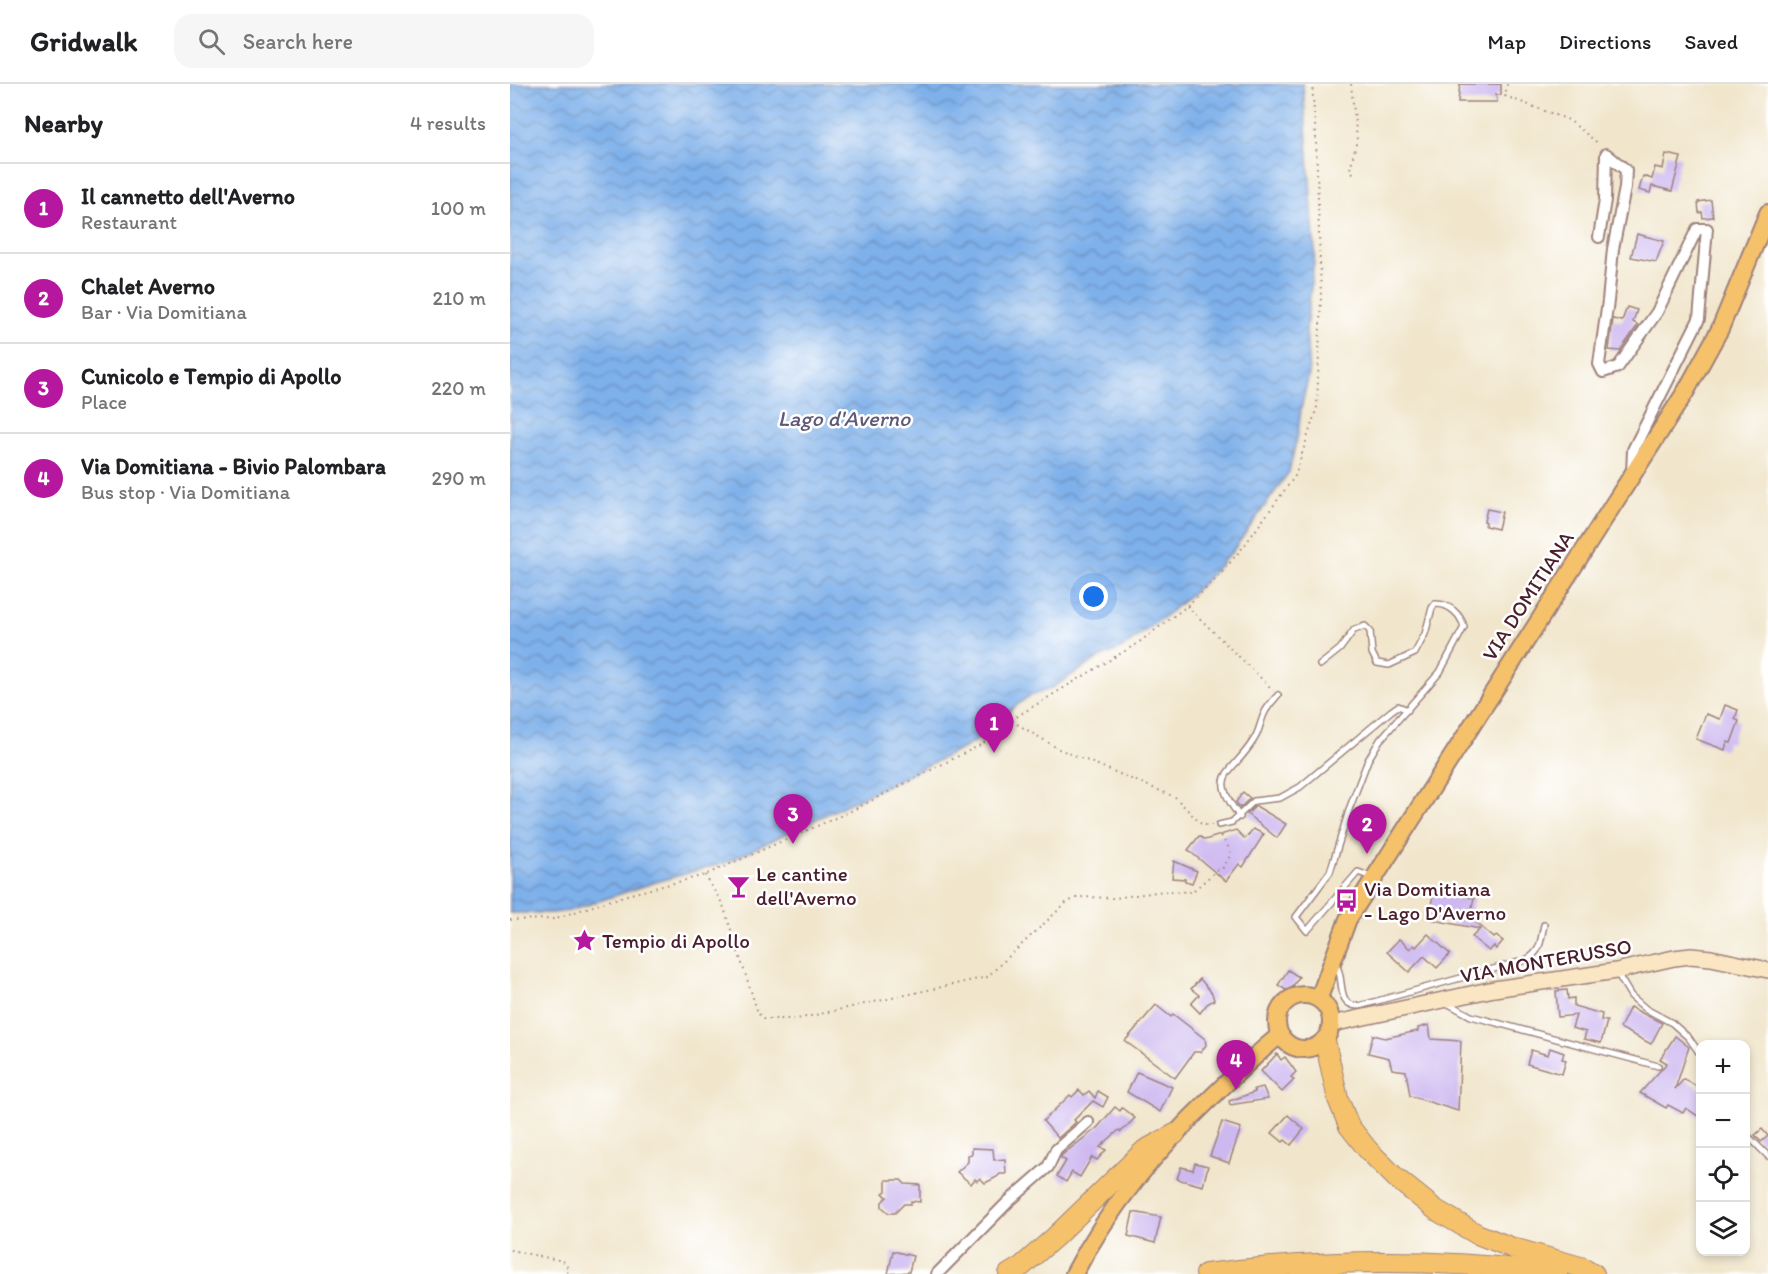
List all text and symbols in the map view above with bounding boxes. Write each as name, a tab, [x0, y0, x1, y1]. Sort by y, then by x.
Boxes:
search box	[174, 14, 594, 68]
text: Gridwalk	[30, 24, 138, 58]
icon: search	[195, 25, 228, 58]
text: Search here	[243, 28, 353, 55]
text: Map	[1488, 29, 1526, 54]
text: Directions	[1559, 29, 1651, 54]
text: Saved	[1684, 29, 1738, 54]
text: Nearby	[24, 107, 103, 139]
text: 4 results	[410, 111, 486, 135]
text: Il cannetto dell'Averno	[81, 183, 295, 210]
text: 1	[39, 196, 48, 220]
text: 100 m	[431, 196, 486, 220]
text: Restaurant	[81, 210, 177, 234]
text: Chalet Averno	[81, 273, 215, 300]
text: 2	[38, 286, 49, 310]
text: 210 m	[433, 286, 486, 310]
text: Bar · Via Domitiana	[81, 300, 247, 324]
text: Cunicolo e Tempio di Apollo	[81, 363, 341, 390]
text: 3	[38, 376, 49, 400]
text: 220 m	[431, 376, 486, 400]
text: Place	[81, 390, 127, 414]
water label: Lago d'Averno	[778, 405, 911, 432]
text: Via Domitiana - Bivio Palombara	[81, 453, 386, 480]
text: 4	[37, 466, 50, 490]
text: 290 m	[431, 466, 486, 490]
text: Bus stop · Via Domitiana	[81, 480, 290, 504]
street label: VIA DOMITIANA	[1476, 526, 1579, 665]
your location	[1079, 582, 1108, 611]
pin: 1	[974, 704, 1014, 753]
pin: 3	[774, 794, 812, 844]
pin: 2	[1348, 804, 1386, 854]
place label: Le cantine dell'Averno	[756, 861, 857, 910]
bar icon: Le cantine dell'Averno	[725, 873, 751, 899]
place label: Via Domitiana - Lago D'Averno	[1364, 876, 1506, 925]
bus stop icon: Via Domitiana - Lago D'Averno	[1333, 888, 1359, 914]
place icon: Tempio di Apollo	[571, 928, 597, 954]
place label: Tempio di Apollo	[602, 928, 750, 953]
street label: VIA MONTERUSSO	[1458, 933, 1634, 988]
pin: 4	[1216, 1040, 1256, 1090]
map controls	[1696, 1040, 1750, 1256]
button: +	[1696, 1040, 1750, 1094]
button: −	[1696, 1094, 1750, 1148]
button: locate	[1696, 1148, 1750, 1202]
button: layers	[1696, 1202, 1750, 1256]

